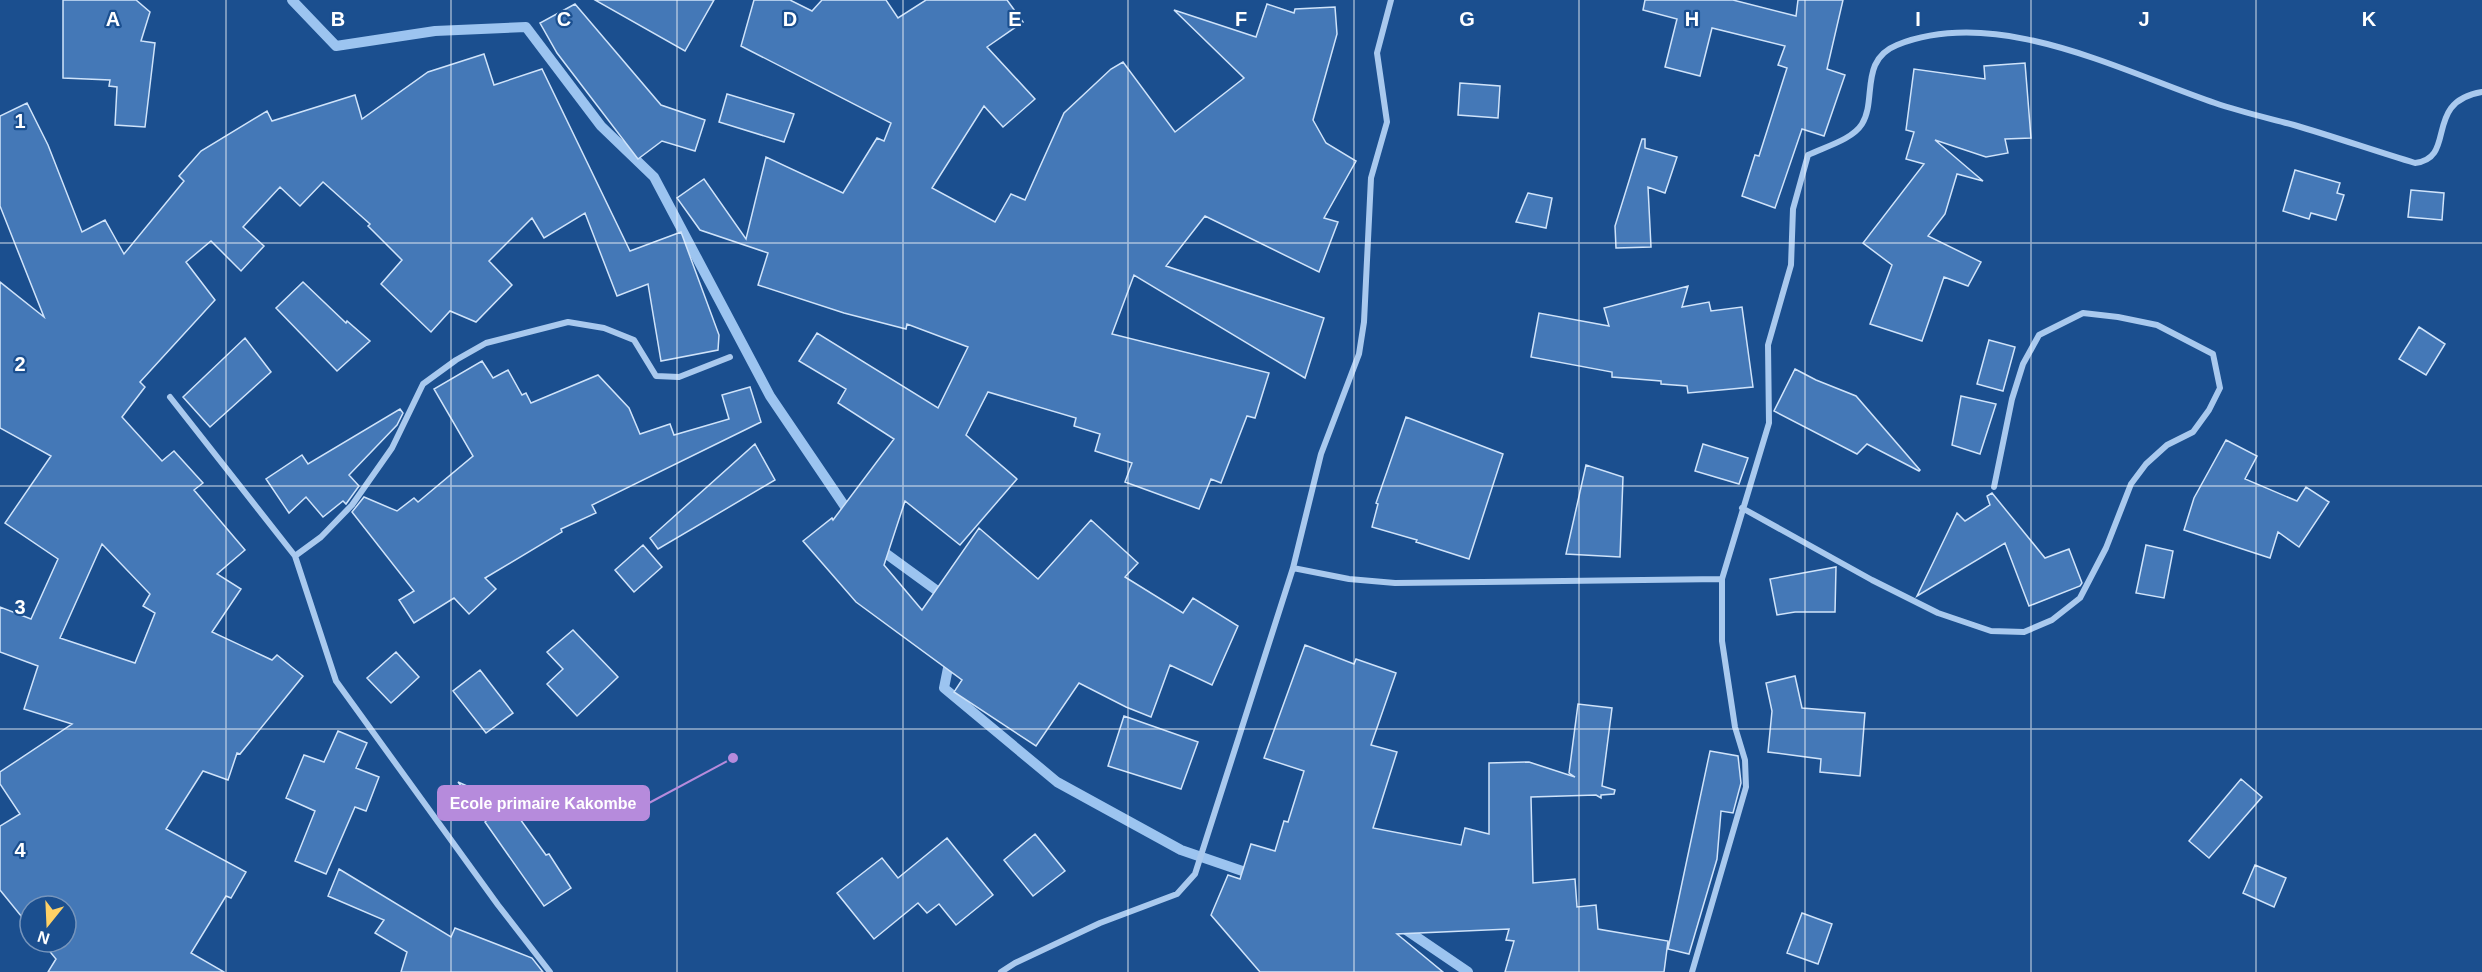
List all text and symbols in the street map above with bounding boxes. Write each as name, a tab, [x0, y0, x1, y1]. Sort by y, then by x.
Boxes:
text: A	[106, 8, 120, 30]
text: B	[331, 8, 345, 30]
text: C	[557, 8, 571, 30]
text: D	[783, 8, 797, 30]
text: E	[1008, 8, 1022, 30]
text: F	[1235, 8, 1247, 30]
text: G	[1459, 8, 1475, 30]
text: H	[1685, 8, 1699, 30]
text: I	[1915, 8, 1921, 30]
text: J	[2138, 8, 2150, 30]
text: K	[2362, 8, 2377, 30]
text: 1	[14, 110, 26, 132]
text: 2	[14, 353, 26, 375]
text: 3	[14, 596, 26, 618]
callout: Ecole primaire Kakombe	[438, 786, 649, 820]
text: Ecole primaire Kakombe	[450, 795, 636, 812]
text: 4	[14, 839, 26, 861]
north arrow	[18, 894, 78, 954]
text: N	[35, 928, 52, 948]

